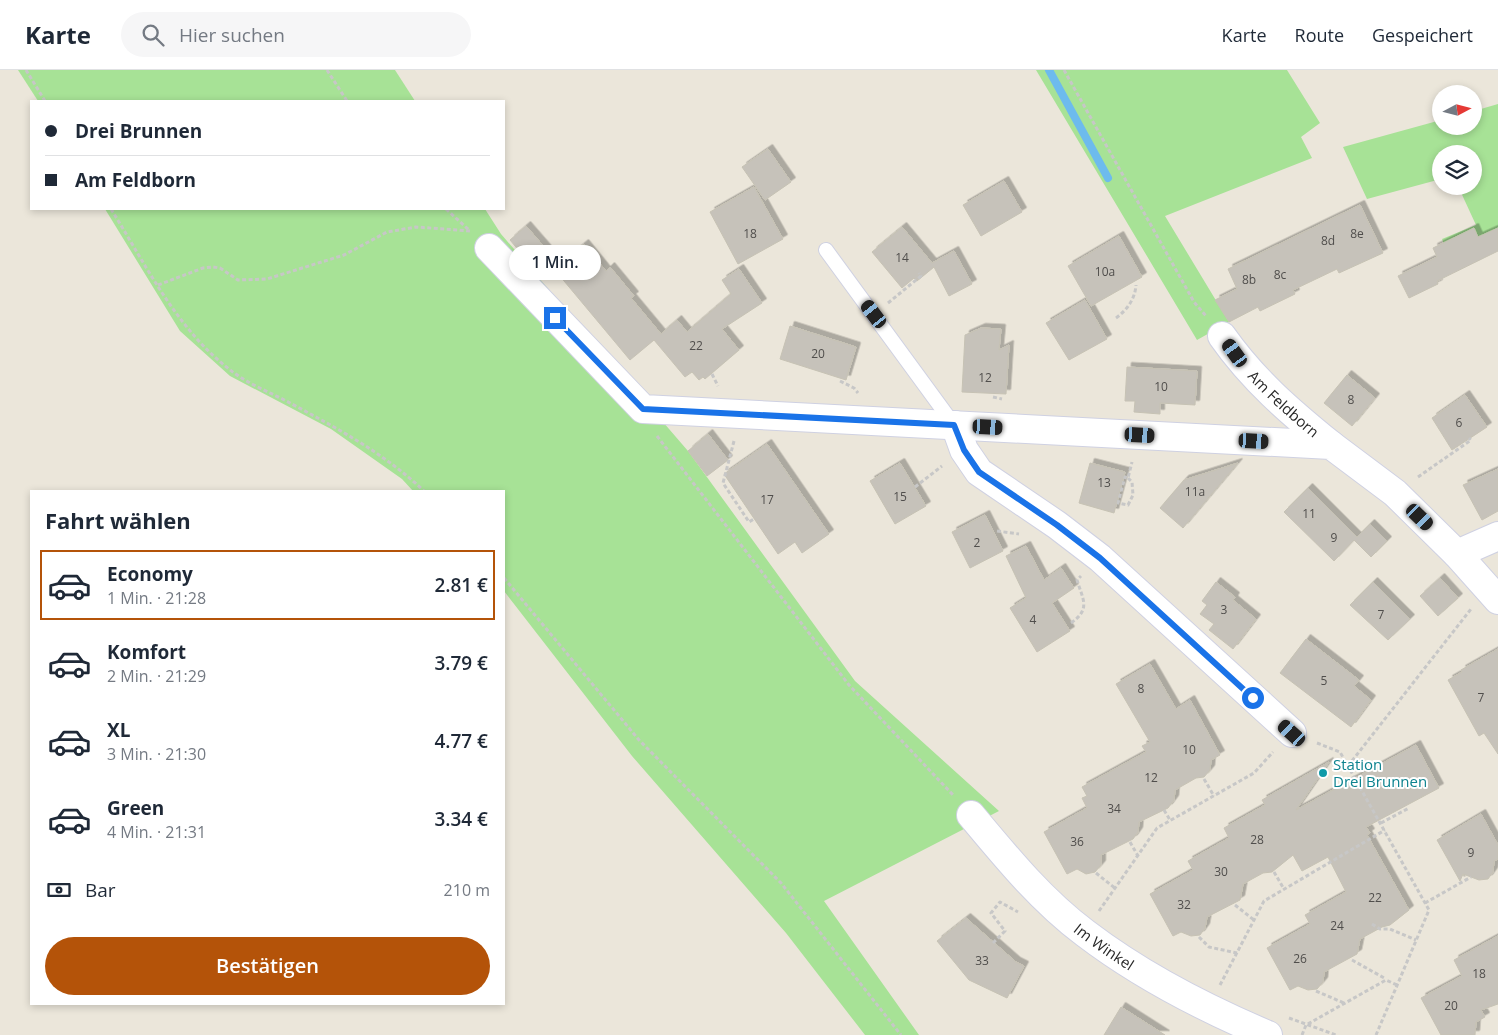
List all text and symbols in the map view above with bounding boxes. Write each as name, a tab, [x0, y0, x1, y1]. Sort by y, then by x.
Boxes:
search box	[121, 12, 471, 57]
text: Karte	[25, 18, 91, 51]
icon: search	[139, 21, 167, 49]
text: Hier suchen	[179, 22, 285, 48]
text: Karte	[1222, 23, 1267, 47]
text: Route	[1295, 23, 1344, 47]
text: Gespeichert	[1372, 23, 1473, 47]
north arrow	[1432, 85, 1482, 135]
map controls	[1432, 85, 1482, 195]
text: Drei Brunnen	[75, 118, 202, 144]
button: layers	[1432, 145, 1482, 195]
text: Am Feldborn	[75, 167, 196, 193]
house number: 18	[743, 225, 757, 242]
house number: 8e	[1350, 225, 1364, 242]
house number: 8d	[1321, 232, 1335, 249]
callout: 1 Min.	[509, 246, 601, 280]
house number: 14	[895, 249, 909, 266]
text: 1 Min.	[531, 251, 579, 273]
house number: 10a	[1095, 263, 1115, 280]
house number: 8c	[1274, 266, 1287, 283]
house number: 8b	[1242, 271, 1256, 288]
car	[858, 298, 889, 330]
route end	[544, 307, 566, 329]
car	[1220, 336, 1249, 370]
house number: 22	[689, 337, 703, 354]
house number: 20	[811, 345, 825, 362]
street label: Am Feldborn	[1244, 366, 1324, 441]
house number: 12	[978, 369, 992, 386]
house number: 10	[1154, 378, 1168, 395]
house number: 8	[1348, 391, 1355, 408]
house number: 6	[1456, 414, 1463, 431]
car	[972, 419, 1003, 435]
car	[1124, 427, 1155, 443]
car	[1238, 433, 1269, 449]
house number: 13	[1097, 474, 1111, 491]
house number: 11a	[1185, 483, 1205, 500]
house number: 15	[893, 488, 907, 505]
house number: 17	[760, 491, 774, 508]
car	[1404, 501, 1436, 533]
text: Fahrt wählen	[45, 505, 191, 535]
house number: 11	[1302, 505, 1316, 522]
house number: 9	[1331, 529, 1338, 546]
house number: 2	[974, 534, 981, 551]
text: Economy	[107, 561, 193, 587]
icon: car	[47, 563, 92, 608]
text: 2.81 €	[434, 572, 488, 598]
text: 1 Min. · 21:28	[107, 587, 206, 609]
house number: 3	[1221, 601, 1228, 618]
house number: 7	[1378, 606, 1385, 623]
house number: 4	[1030, 611, 1037, 628]
text: Komfort	[107, 639, 186, 665]
icon: car	[47, 641, 92, 686]
text: 3.79 €	[434, 650, 488, 676]
text: 2 Min. · 21:29	[107, 665, 206, 687]
house number: 5	[1321, 672, 1328, 689]
house number: 8	[1138, 680, 1145, 697]
route start	[1242, 687, 1264, 709]
house number: 7	[1478, 689, 1485, 706]
text: XL	[107, 717, 130, 743]
car	[1275, 717, 1308, 749]
icon: car	[47, 719, 92, 764]
text: 4.77 €	[434, 728, 488, 754]
house number: 10	[1182, 741, 1196, 758]
text: 3 Min. · 21:30	[107, 743, 206, 765]
place label: Station Drei Brunnen	[1333, 754, 1427, 791]
marker: Station Drei Brunnen	[1317, 767, 1329, 779]
house number: 12	[1144, 769, 1158, 786]
text: Green	[107, 795, 164, 821]
icon: car	[47, 797, 92, 842]
house number: 34	[1107, 800, 1121, 817]
text: 3.34 €	[434, 806, 488, 832]
text: 4 Min. · 21:31	[107, 821, 206, 843]
house number: 28	[1250, 831, 1264, 848]
house number: 36	[1070, 833, 1084, 850]
house number: 9	[1468, 844, 1475, 861]
house number: 30	[1214, 863, 1228, 880]
icon: cash	[45, 876, 73, 904]
text: Bar	[85, 877, 116, 903]
text: 210 m	[444, 879, 490, 901]
house number: 22	[1368, 889, 1382, 906]
house number: 32	[1177, 896, 1191, 913]
house number: 24	[1330, 917, 1344, 934]
street label: Im Winkel	[1070, 918, 1138, 974]
button: Bestätigen	[45, 937, 490, 995]
house number: 26	[1293, 950, 1307, 967]
house number: 33	[975, 952, 989, 969]
house number: 18	[1472, 965, 1486, 982]
house number: 20	[1444, 997, 1458, 1014]

